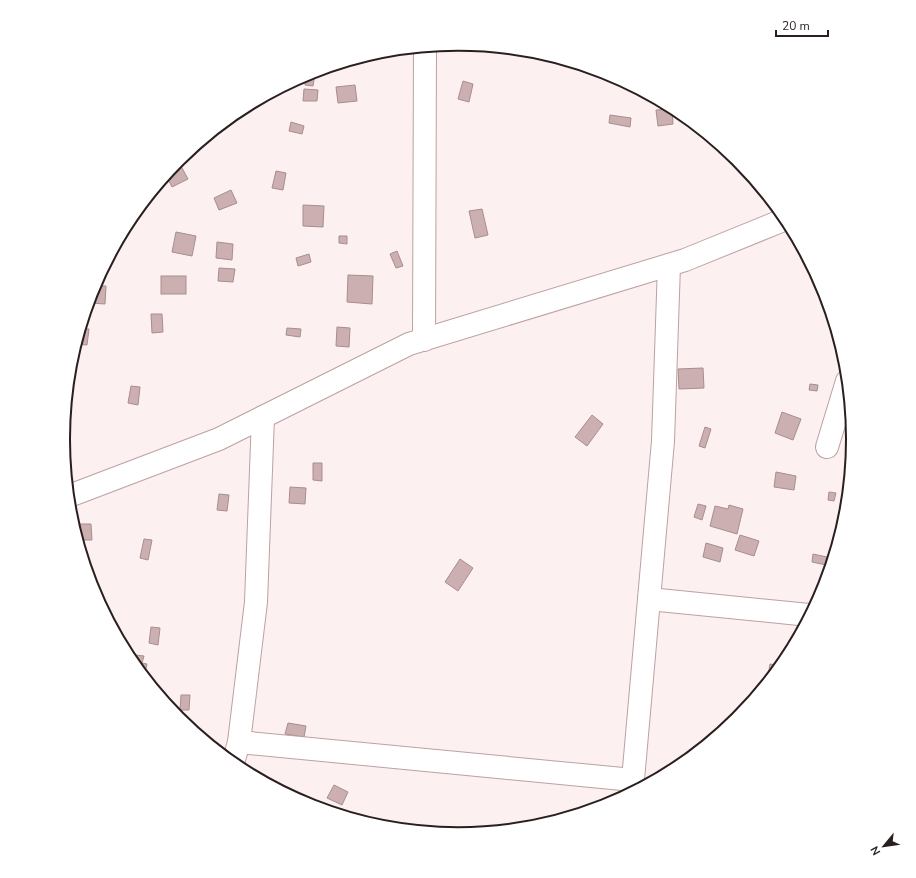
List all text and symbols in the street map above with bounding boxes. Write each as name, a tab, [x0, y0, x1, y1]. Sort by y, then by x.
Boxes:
scale bar	[776, 12, 828, 38]
text: 20 m	[782, 18, 810, 34]
north arrow	[864, 826, 904, 866]
text: N	[867, 843, 884, 858]

